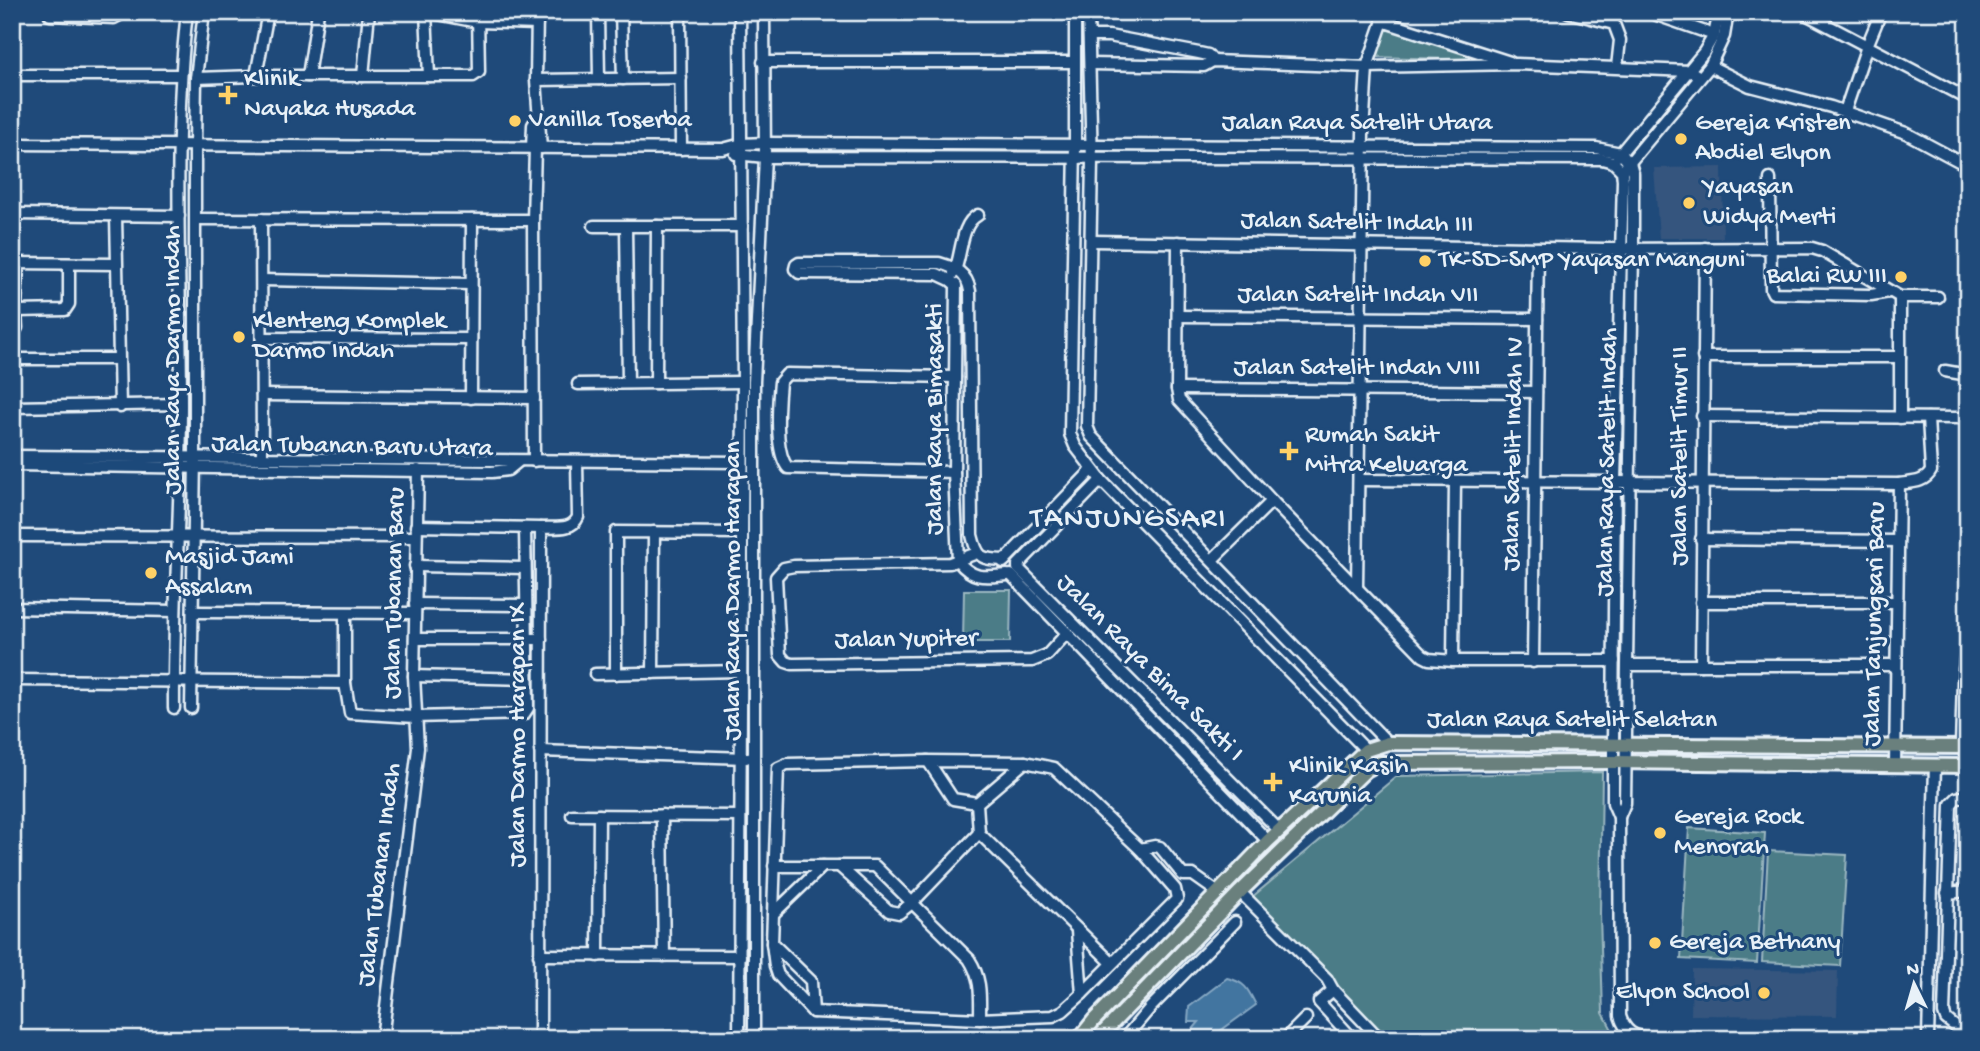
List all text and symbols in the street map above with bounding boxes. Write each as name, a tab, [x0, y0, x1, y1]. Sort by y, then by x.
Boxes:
place label: Klinik Nayaka Husada	[244, 65, 417, 126]
marker: Klinik Nayaka Husada	[218, 85, 238, 105]
place label: Vanilla Toserba	[528, 106, 693, 137]
street label: Jalan Raya Satelit Utara	[1222, 109, 1494, 140]
place label: Gereja Kristen Abdiel Elyon	[1695, 109, 1851, 170]
marker: Vanilla Toserba	[507, 113, 523, 129]
marker: Gereja Kristen Abdiel Elyon	[1673, 131, 1689, 147]
place label: Yayasan Widya Merti	[1701, 173, 1836, 234]
marker: Yayasan Widya Merti	[1681, 195, 1697, 211]
street label: Jalan Satelit Indah III	[1240, 206, 1474, 242]
street label: Jalan Raya Darmo Indah	[159, 225, 190, 495]
place label: TK-SD-SMP Yayasan Manguni	[1437, 246, 1745, 277]
marker: TK-SD-SMP Yayasan Manguni	[1417, 253, 1433, 269]
place label: Balai RW III	[1766, 262, 1887, 293]
marker: Balai RW III	[1893, 269, 1909, 285]
street label: Jalan Satelit Indah VII	[1238, 281, 1478, 312]
street label: Jalan Raya Bimasakti	[921, 303, 952, 535]
place label: Klenteng Komplek Darmo Indah	[251, 307, 448, 368]
street label: Jalan Raya Satelit Indah	[1591, 327, 1627, 597]
marker: Klenteng Komplek Darmo Indah	[231, 329, 247, 345]
street label: Jalan Satelit Indah IV	[1497, 336, 1533, 572]
street label: Jalan Satelit Timur II	[1666, 346, 1697, 566]
street label: Jalan Satelit Indah VIII	[1233, 354, 1481, 385]
place label: Rumah Sakit Mitra Keluarga	[1305, 421, 1469, 482]
street label: Jalan Tubanan Baru Utara	[211, 430, 495, 466]
street label: Jalan Raya Darmo Harapan	[719, 441, 750, 741]
marker: Rumah Sakit Mitra Keluarga	[1279, 441, 1299, 461]
street label: Jalan Tubanan Baru	[379, 487, 413, 699]
street label: Jalan Tanjungsari Baru	[1858, 501, 1894, 747]
district label: TANJUNGSARI	[1028, 503, 1228, 538]
place label: Masjid Jami Assalam	[165, 543, 294, 604]
marker: Masjid Jami Assalam	[143, 565, 159, 581]
street label: Jalan Raya Bima Sakti I	[1049, 569, 1249, 769]
street label: Jalan Darmo Harapan IX	[504, 602, 535, 867]
street label: Jalan Yupiter	[834, 624, 980, 658]
street label: Jalan Raya Satelit Selatan	[1427, 706, 1718, 737]
place label: Klinik Kasih Karunia	[1289, 752, 1408, 813]
street label: Jalan Tubanan Indah	[352, 762, 410, 988]
marker: Klinik Kasih Karunia	[1263, 772, 1283, 792]
place label: Gereja Rock Menorah	[1674, 803, 1805, 864]
marker: Gereja Rock Menorah	[1652, 825, 1668, 841]
place label: Gereja Bethany	[1669, 928, 1841, 959]
marker: Gereja Bethany	[1647, 935, 1663, 951]
north arrow	[1878, 950, 1948, 1020]
text: N	[1906, 959, 1920, 983]
place label: Elyon School	[1616, 978, 1750, 1009]
marker: Elyon School	[1756, 985, 1772, 1001]

